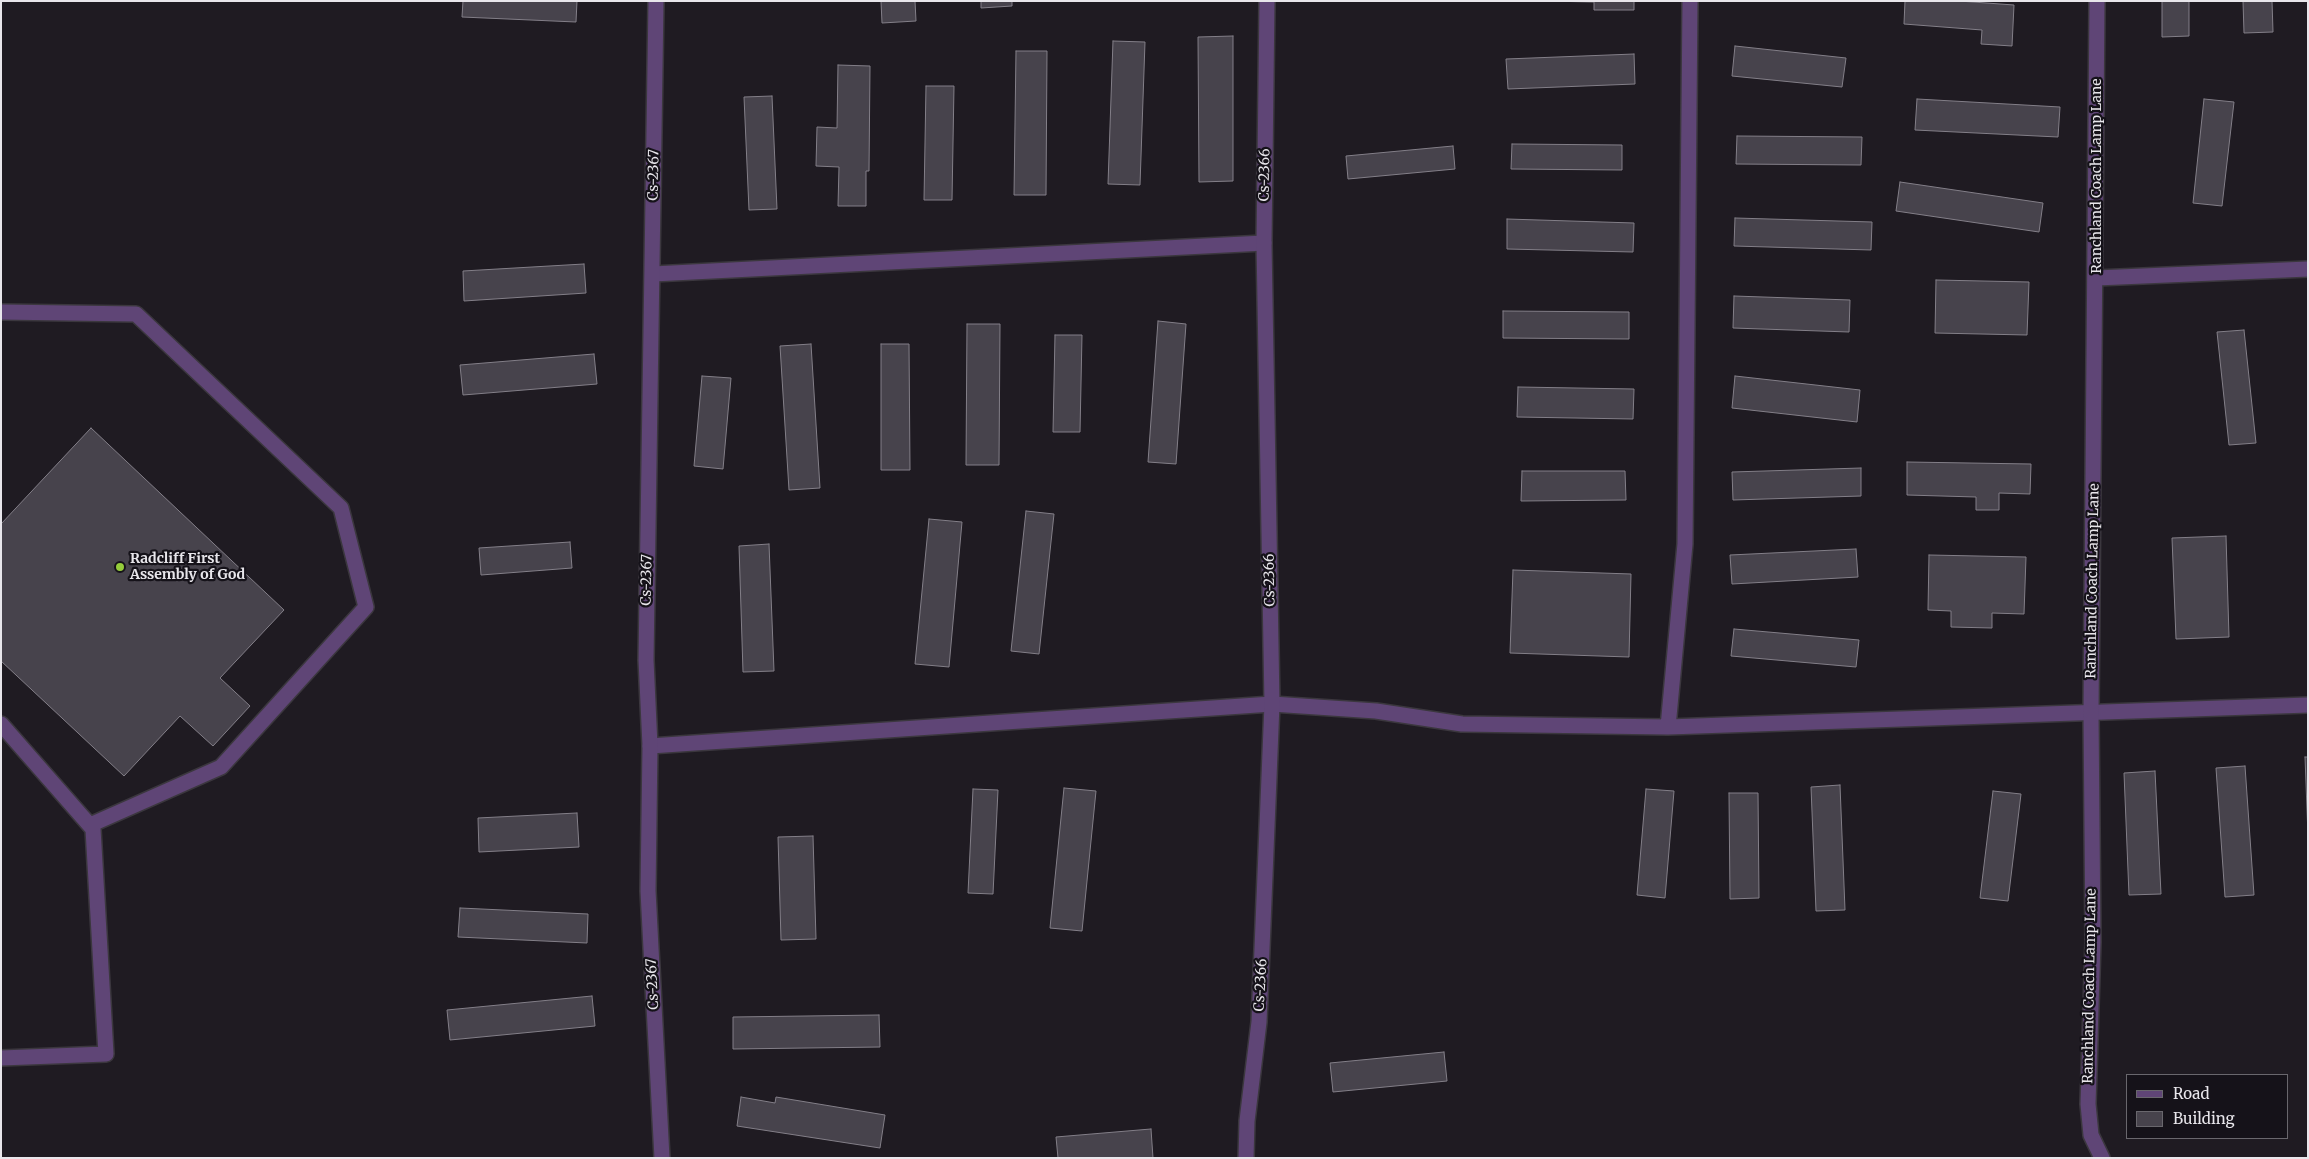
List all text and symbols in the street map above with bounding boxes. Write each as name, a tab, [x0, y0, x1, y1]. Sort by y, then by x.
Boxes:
street label: Ranchland Coach Lamp Lane	[2089, 78, 2105, 274]
street label: Cs-2366	[1256, 148, 1274, 202]
street label: Cs-2367	[645, 149, 663, 201]
street label: Ranchland Coach Lamp Lane	[2083, 483, 2103, 679]
place label: Radcliff First Assembly of God	[130, 551, 245, 584]
street label: Cs-2366	[1261, 553, 1279, 607]
street label: Cs-2367	[638, 554, 656, 606]
marker: Radcliff First Assembly of God	[114, 561, 126, 573]
street label: Ranchland Coach Lamp Lane	[2080, 888, 2100, 1084]
street label: Cs-2367	[643, 958, 663, 1010]
street label: Cs-2366	[1251, 958, 1271, 1012]
legend	[2126, 1074, 2289, 1139]
text: Road	[2173, 1084, 2209, 1103]
text: Building	[2173, 1109, 2235, 1128]

